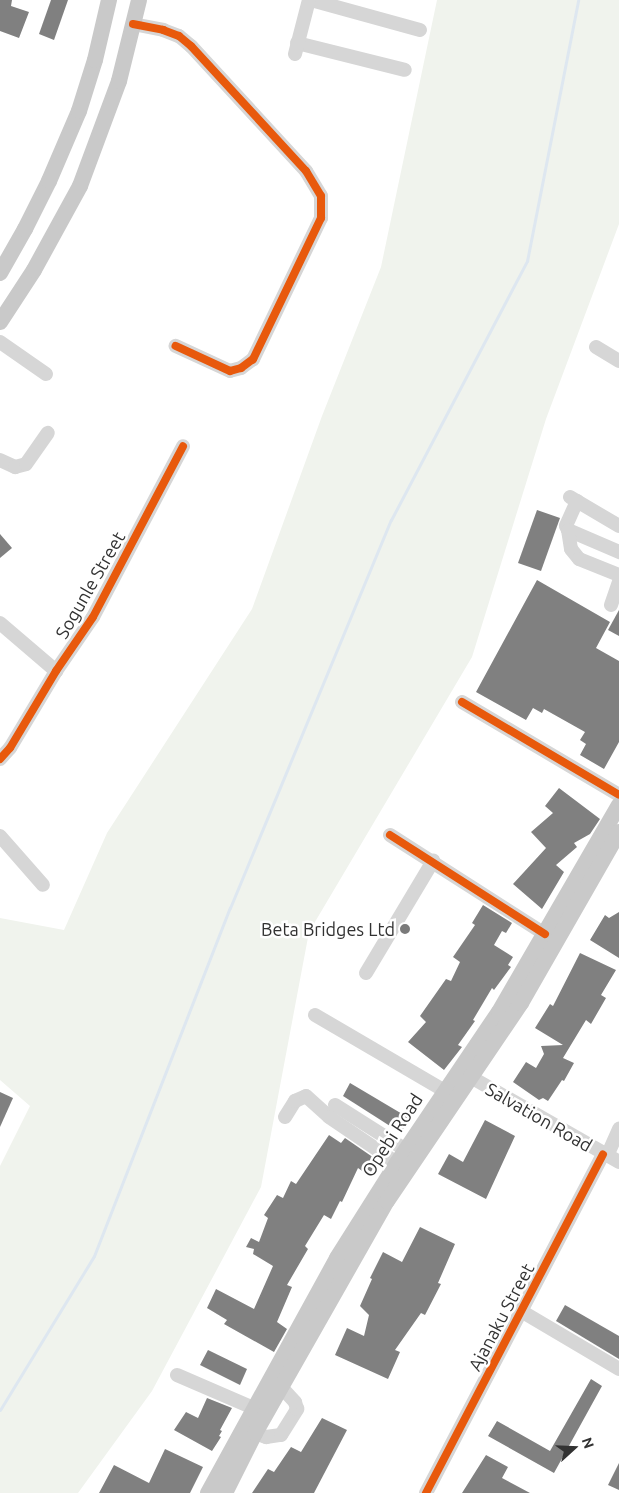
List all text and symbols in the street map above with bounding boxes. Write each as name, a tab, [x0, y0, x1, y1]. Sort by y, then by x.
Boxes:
street label: Sogunle Street	[51, 528, 129, 642]
place label: Beta Bridges Ltd	[261, 918, 395, 940]
marker: Beta Bridges Ltd	[399, 923, 411, 935]
street label: Salvation Road	[482, 1078, 596, 1156]
street label: Opebi Road	[357, 1089, 427, 1181]
street label: Ajanaku Street	[464, 1260, 538, 1374]
north arrow	[549, 1423, 599, 1473]
text: N	[579, 1435, 597, 1451]

